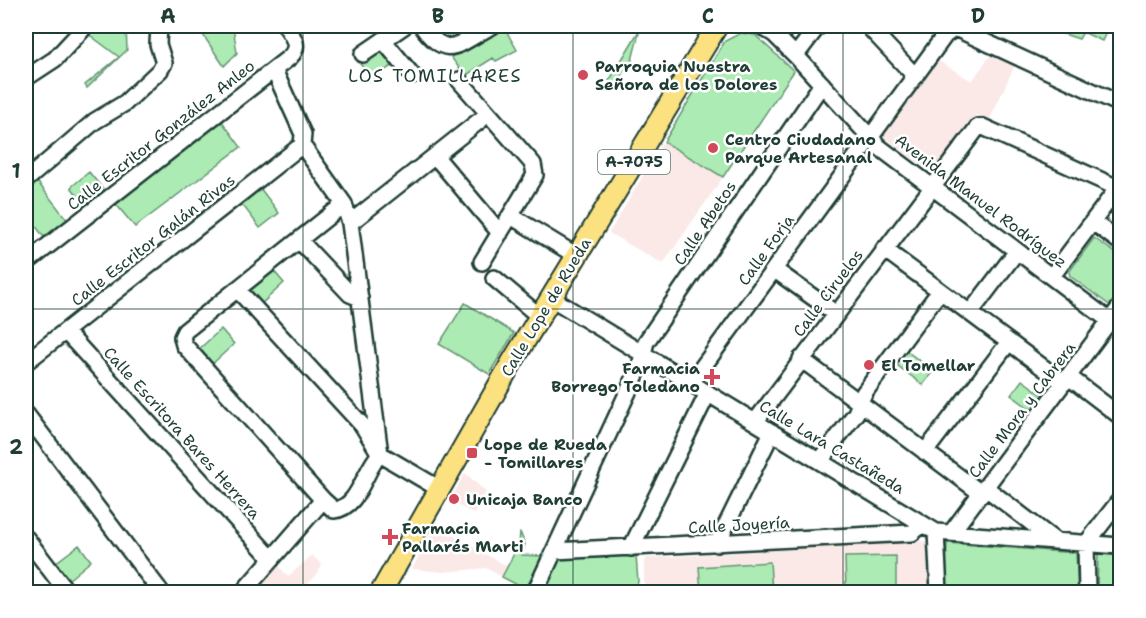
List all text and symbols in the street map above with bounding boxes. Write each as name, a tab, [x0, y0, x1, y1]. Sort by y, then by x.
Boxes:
text: A	[160, 3, 176, 29]
text: B	[432, 3, 444, 29]
text: C	[702, 3, 714, 29]
text: D	[971, 3, 985, 29]
street label: Calle Escritor González Anleo	[63, 55, 259, 215]
place label: Parroquia Nuestra Señora de los Dolores	[595, 56, 778, 95]
district label: LOS TOMILLARES	[348, 64, 522, 88]
marker: Parroquia Nuestra Señora de los Dolores	[576, 68, 590, 82]
place label: Centro Ciudadano Parque Artesanal	[725, 129, 876, 168]
street label: Avenida Manuel Rodríguez	[891, 129, 1071, 273]
marker: Centro Ciudadano Parque Artesanal	[706, 141, 720, 155]
road number: A-7075	[598, 150, 670, 174]
text: 1	[11, 158, 21, 184]
street label: Calle Escritor Galán Rivas	[67, 169, 239, 311]
street label: Calle Abetos	[669, 177, 741, 269]
street label: Calle Forja	[733, 210, 799, 290]
street label: Calle Lope de Rueda	[496, 234, 596, 380]
street label: Calle Ciruelos	[788, 245, 868, 341]
street label: Calle Mora y Cabrera	[964, 338, 1080, 482]
street label: Calle Escritora Bares Herrera	[99, 342, 265, 524]
place label: El Tomellar	[881, 355, 976, 376]
place label: Farmacia Borrego Toledano	[551, 358, 700, 397]
marker: El Tomellar	[862, 358, 876, 372]
marker: Farmacia Borrego Toledano	[705, 370, 719, 384]
street label: Calle Lara Castañeda	[755, 395, 909, 499]
text: 2	[9, 434, 23, 460]
place label: Lope de Rueda - Tomillares	[484, 434, 607, 473]
marker: Lope de Rueda - Tomillares	[465, 446, 479, 460]
place label: Unicaja Banco	[466, 489, 583, 510]
marker: Unicaja Banco	[447, 492, 461, 506]
street label: Calle Joyería	[688, 512, 790, 538]
place label: Farmacia Pallarés Marti	[402, 518, 524, 557]
marker: Farmacia Pallarés Marti	[383, 530, 397, 544]

